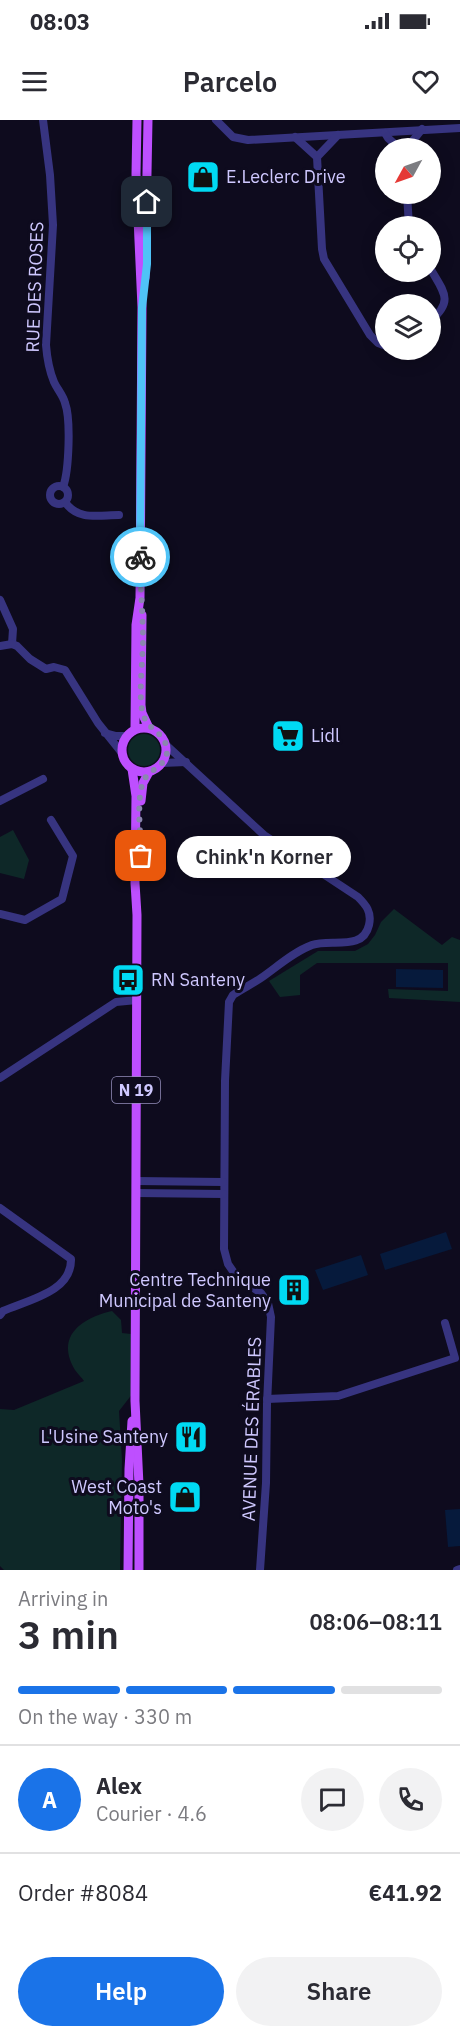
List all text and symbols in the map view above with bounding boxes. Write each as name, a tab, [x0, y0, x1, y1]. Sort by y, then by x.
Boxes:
text: 08:03	[30, 7, 90, 36]
text: Parcelo	[183, 64, 277, 99]
icon: menu	[18, 65, 51, 98]
icon: heart	[409, 65, 442, 98]
north arrow	[375, 138, 441, 204]
map controls	[375, 138, 441, 360]
shop icon: E.Leclerc Drive	[185, 159, 221, 195]
place label: E.Leclerc Drive	[226, 165, 346, 188]
pin	[121, 176, 172, 227]
icon: home	[130, 185, 163, 218]
button: locate	[375, 216, 441, 282]
street label: RUE DES ROSES	[21, 221, 48, 353]
button: layers	[375, 294, 441, 360]
courier	[110, 527, 170, 587]
icon: bike	[124, 541, 157, 574]
supermarket icon: Lidl	[270, 718, 306, 754]
place label: Lidl	[311, 724, 340, 747]
pin	[115, 830, 166, 881]
callout: Chink'n Korner	[177, 835, 351, 877]
icon: bag	[124, 839, 157, 872]
text: Chink'n Korner	[195, 843, 333, 870]
bus stop icon: RN Santeny	[110, 962, 146, 998]
place label: RN Santeny	[151, 968, 245, 991]
road number: N 19	[112, 1077, 160, 1103]
place label: Centre Technique Municipal de Santeny	[99, 1268, 271, 1312]
building icon: Centre Technique Municipal de Santeny	[276, 1272, 312, 1308]
street label: AVENUE DES ÉRABLES	[237, 1336, 266, 1522]
restaurant icon: L'Usine Santeny	[173, 1419, 209, 1455]
place label: L'Usine Santeny	[41, 1425, 168, 1448]
place label: West Coast Moto's	[71, 1475, 162, 1519]
shop icon: West Coast Moto's	[167, 1479, 203, 1515]
text: Arriving in	[18, 1585, 108, 1612]
text: 08:06–08:11	[309, 1607, 442, 1636]
text: 3 min	[18, 1609, 119, 1660]
text: On the way · 330 m	[18, 1703, 192, 1730]
button: chat	[301, 1768, 364, 1831]
button: phone	[379, 1768, 442, 1831]
text: Alex	[96, 1771, 142, 1800]
text: A	[42, 1785, 57, 1814]
text: Courier · 4.6	[96, 1800, 207, 1827]
text: Order #8084	[18, 1878, 148, 1907]
text: €41.92	[369, 1878, 442, 1907]
button: Help	[18, 1957, 224, 2026]
button: Share	[236, 1957, 442, 2026]

